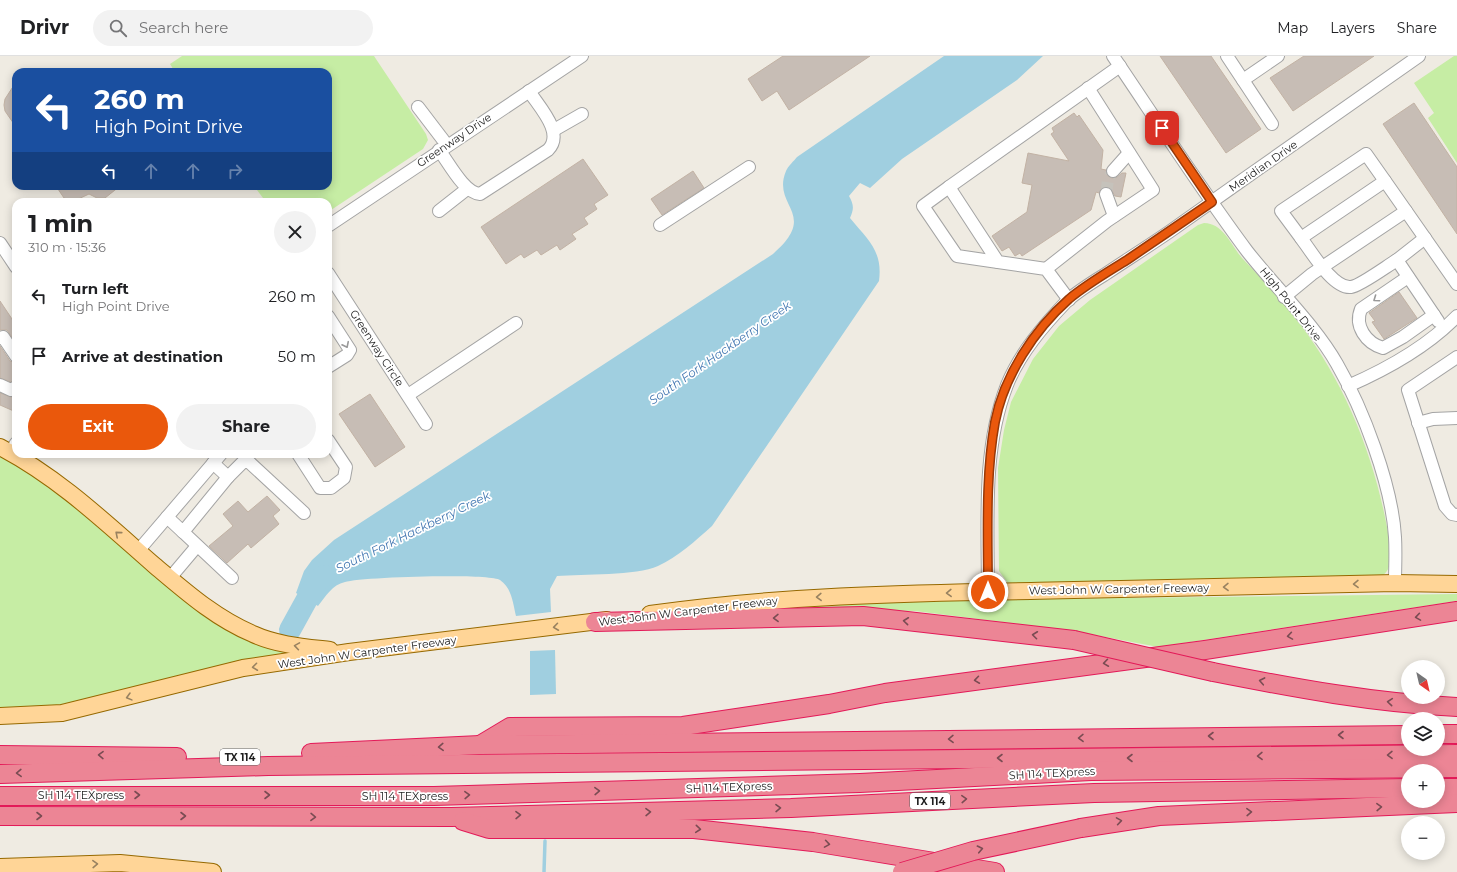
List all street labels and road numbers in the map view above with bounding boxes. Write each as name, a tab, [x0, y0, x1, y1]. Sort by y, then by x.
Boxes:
street label: Greenway Drive	[414, 110, 494, 170]
street label: Meridian Drive	[1226, 137, 1300, 195]
street label: High Point Drive	[1257, 264, 1325, 344]
street label: Greenway Circle	[347, 307, 407, 389]
street label: West John W Carpenter Freeway	[1029, 580, 1209, 598]
street label: West John W Carpenter Freeway	[598, 593, 778, 629]
street label: West John W Carpenter Freeway	[277, 633, 457, 671]
road number: TX 114	[220, 749, 260, 765]
street label: SH 114 TEXpress	[1008, 764, 1096, 782]
street label: SH 114 TEXpress	[686, 778, 773, 796]
street label: SH 114 TEXpress	[38, 788, 125, 802]
street label: SH 114 TEXpress	[362, 789, 449, 803]
road number: TX 114	[910, 793, 950, 809]

